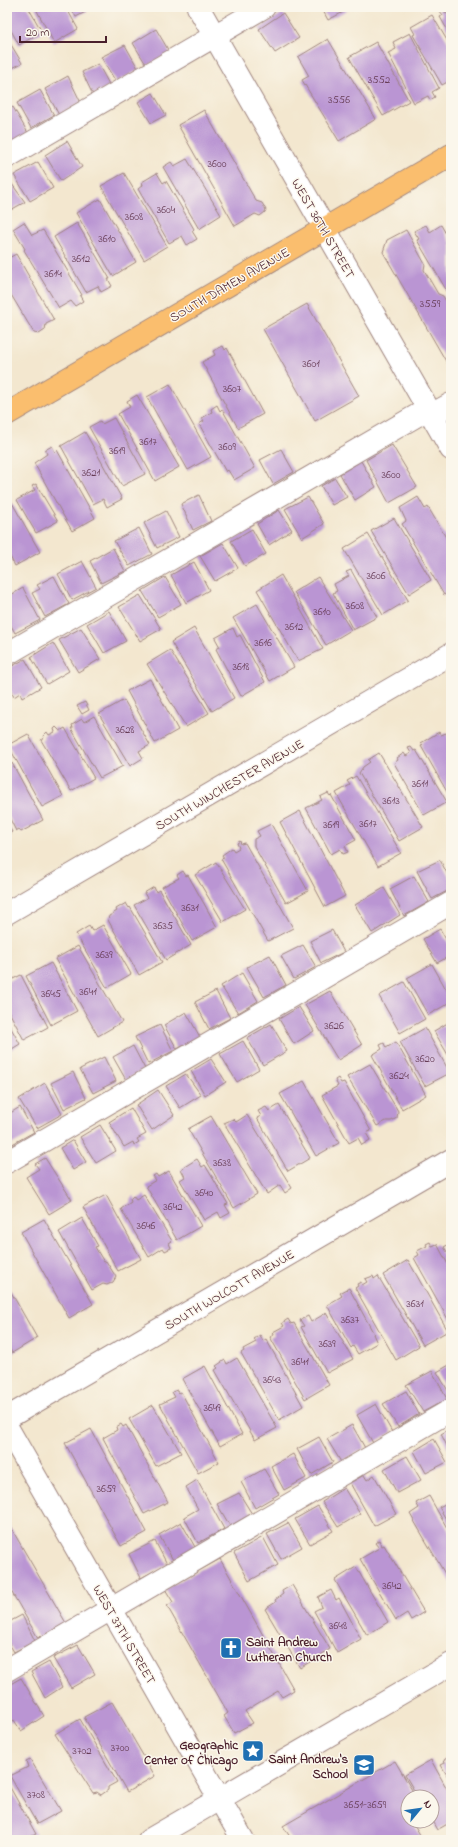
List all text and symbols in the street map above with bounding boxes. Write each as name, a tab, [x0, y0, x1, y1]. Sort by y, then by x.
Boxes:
scale bar	[20, 18, 106, 44]
text: 20 m	[26, 24, 49, 42]
house number: 3552	[368, 72, 391, 88]
house number: 3556	[328, 92, 350, 108]
house number: 3600	[208, 156, 227, 172]
street label: WEST 36TH STREET	[286, 175, 359, 283]
house number: 3604	[157, 202, 176, 218]
house number: 3608	[125, 209, 143, 225]
house number: 3610	[98, 231, 116, 247]
street label: SOUTH DAMEN AVENUE	[166, 243, 293, 327]
house number: 3612	[72, 251, 91, 267]
house number: 3614	[44, 266, 62, 282]
house number: 3559	[420, 296, 441, 312]
house number: 3601	[302, 356, 320, 372]
house number: 3607	[223, 381, 242, 397]
house number: 3617	[139, 434, 157, 450]
house number: 3609	[218, 439, 236, 455]
house number: 3619	[109, 443, 126, 459]
house number: 3621	[82, 465, 101, 481]
house number: 3600	[382, 467, 401, 483]
house number: 3606	[367, 568, 386, 584]
house number: 3608	[346, 598, 364, 614]
house number: 3610	[313, 604, 331, 620]
house number: 3612	[285, 619, 304, 635]
house number: 3616	[254, 635, 272, 651]
house number: 3618	[232, 659, 250, 675]
house number: 3628	[116, 722, 134, 738]
street label: SOUTH WINCHESTER AVENUE	[152, 735, 308, 836]
house number: 3611	[412, 776, 429, 792]
house number: 3613	[382, 793, 400, 809]
house number: 3617	[359, 816, 377, 832]
house number: 3619	[323, 817, 340, 833]
house number: 3631	[181, 900, 199, 916]
house number: 3635	[153, 918, 173, 934]
house number: 3639	[95, 947, 113, 963]
house number: 3641	[79, 984, 97, 1000]
house number: 3645	[41, 986, 61, 1002]
house number: 3626	[324, 1018, 344, 1034]
house number: 3620	[415, 1051, 435, 1067]
house number: 3624	[389, 1068, 409, 1084]
house number: 3638	[213, 1155, 231, 1171]
house number: 3640	[195, 1185, 214, 1201]
house number: 3642	[163, 1199, 183, 1215]
house number: 3646	[137, 1218, 156, 1234]
street label: SOUTH WOLCOTT AVENUE	[161, 1245, 298, 1335]
house number: 3631	[406, 1296, 424, 1312]
house number: 3637	[341, 1312, 360, 1328]
house number: 3639	[318, 1336, 336, 1352]
house number: 3641	[291, 1354, 309, 1370]
house number: 3643	[263, 1372, 282, 1388]
house number: 3649	[203, 1400, 221, 1416]
house number: 3659	[97, 1481, 116, 1497]
house number: 3642	[382, 1578, 402, 1594]
street label: WEST 37TH STREET	[87, 1581, 160, 1689]
house number: 3648	[329, 1618, 347, 1634]
place label: Saint Andrew Lutheran Church	[246, 1633, 332, 1667]
church icon: Saint Andrew Lutheran Church	[218, 1635, 244, 1661]
place label: Geographic Center of Chicago	[144, 1736, 239, 1772]
place icon: Geographic Center of Chicago	[240, 1738, 266, 1764]
house number: 3700	[111, 1740, 130, 1756]
house number: 3702	[72, 1743, 92, 1759]
place label: Saint Andrew's School	[268, 1750, 348, 1784]
school or university icon: Saint Andrew's School	[351, 1752, 377, 1778]
house number: 3708	[27, 1787, 45, 1803]
north arrow	[400, 1789, 440, 1829]
house number: 3651-3659	[344, 1797, 387, 1813]
text: N	[419, 1798, 437, 1812]

